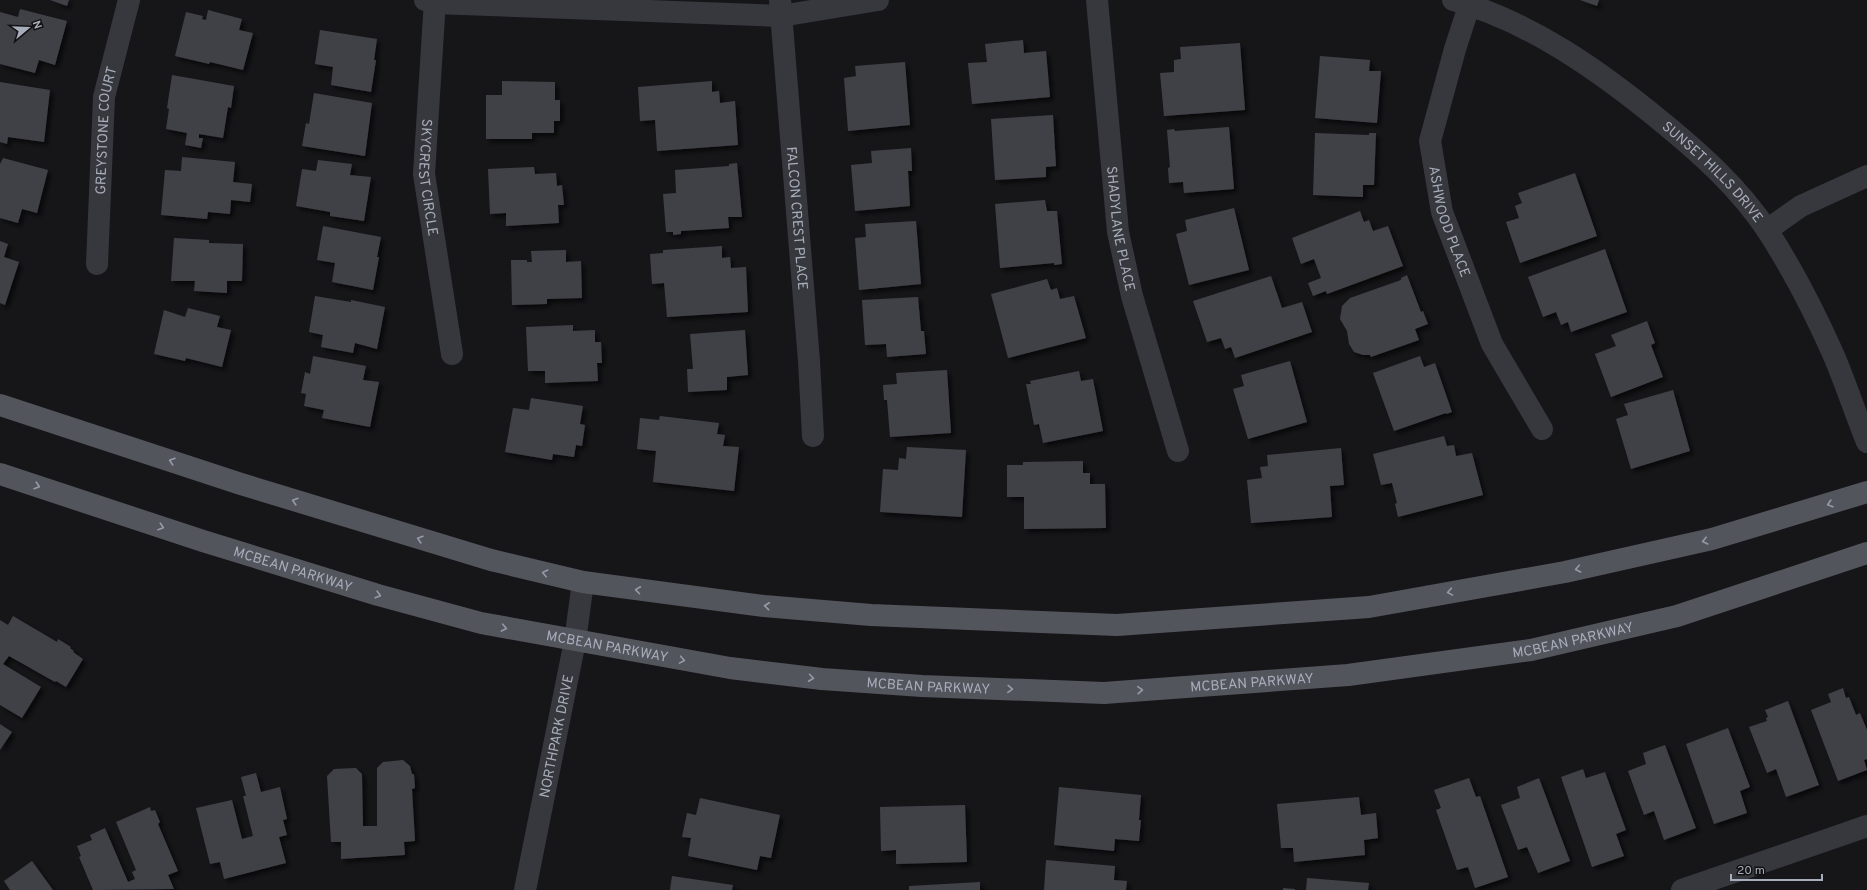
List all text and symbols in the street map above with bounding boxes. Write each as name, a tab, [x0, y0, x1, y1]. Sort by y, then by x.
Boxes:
north arrow	[8, 8, 48, 48]
text: N	[29, 19, 44, 31]
street label: GREYSTONE COURT	[93, 65, 122, 195]
street label: SKYCREST CIRCLE	[414, 118, 441, 237]
street label: SUNSET HILLS DRIVE	[1658, 119, 1766, 226]
street label: FALCON CREST PLACE	[782, 146, 810, 291]
street label: SHADYLANE PLACE	[1102, 165, 1138, 293]
street label: ASHWOOD PLACE	[1424, 165, 1473, 280]
one-way arrow	[168, 458, 175, 466]
one-way arrow	[33, 481, 40, 490]
one-way arrow	[292, 497, 299, 506]
one-way arrow	[1826, 499, 1833, 508]
one-way arrow	[157, 522, 164, 530]
one-way arrow	[416, 535, 423, 544]
one-way arrow	[1702, 536, 1708, 544]
street label: MCBEAN PARKWAY	[231, 544, 354, 597]
one-way arrow	[1575, 564, 1581, 572]
one-way arrow	[542, 569, 549, 578]
one-way arrow	[635, 586, 641, 595]
one-way arrow	[1447, 587, 1454, 596]
one-way arrow	[374, 590, 381, 599]
one-way arrow	[764, 602, 770, 611]
street label: MCBEAN PARKWAY	[1511, 619, 1635, 662]
one-way arrow	[501, 623, 507, 631]
street label: MCBEAN PARKWAY	[545, 628, 669, 667]
one-way arrow	[679, 655, 685, 664]
street label: MCBEAN PARKWAY	[1190, 671, 1314, 697]
street label: NORTHPARK DRIVE	[537, 673, 578, 800]
one-way arrow	[808, 673, 814, 682]
street label: MCBEAN PARKWAY	[866, 675, 990, 699]
one-way arrow	[1007, 685, 1013, 693]
one-way arrow	[1137, 686, 1143, 695]
scale bar	[1731, 856, 1822, 882]
text: 20 m	[1737, 863, 1765, 879]

